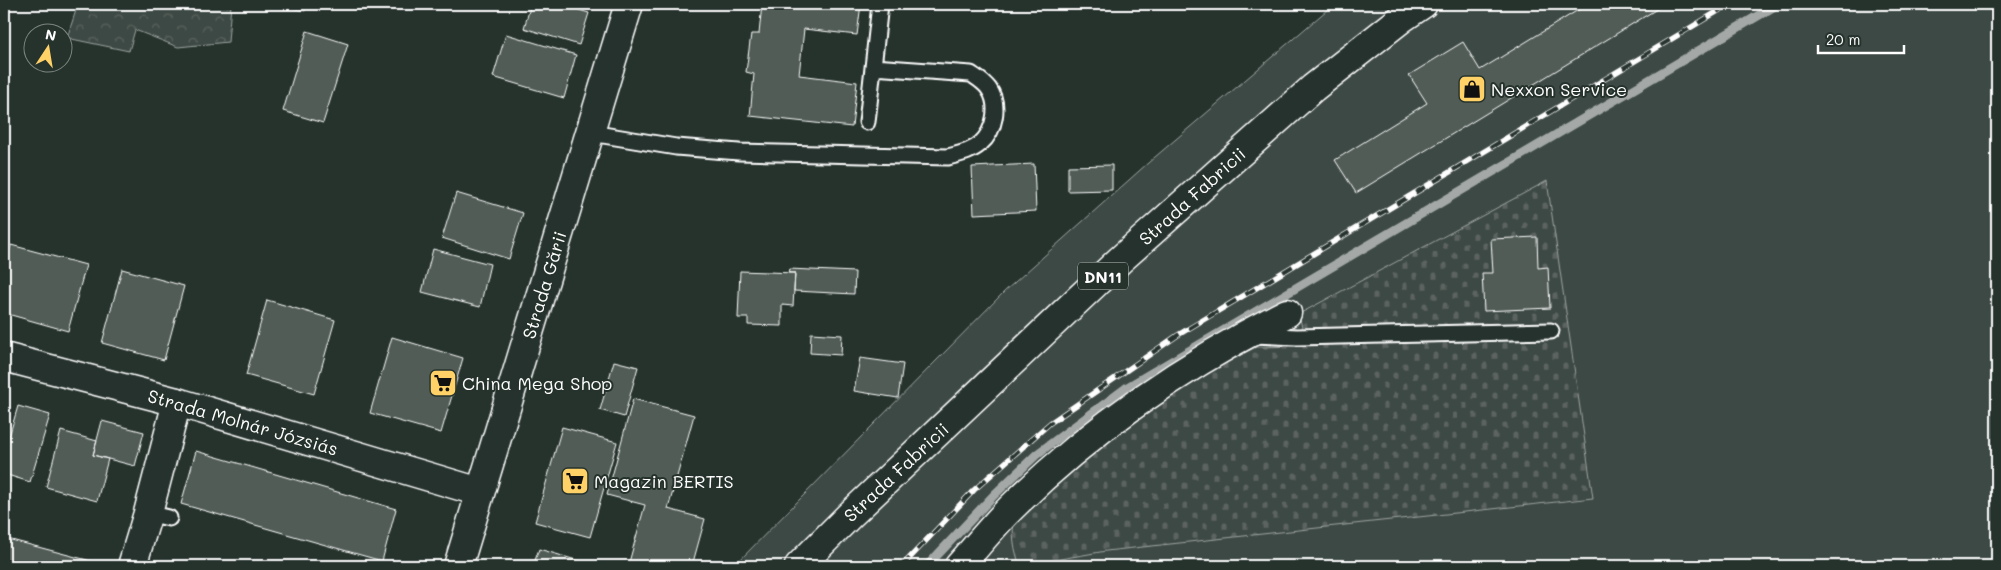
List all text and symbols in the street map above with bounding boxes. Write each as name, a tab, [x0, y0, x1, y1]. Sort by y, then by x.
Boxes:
north arrow	[22, 22, 72, 72]
scale bar	[1818, 22, 1905, 54]
text: N	[44, 24, 58, 45]
text: 20 m	[1826, 29, 1860, 49]
shop icon: Nexxon Service	[1457, 74, 1487, 104]
place label: Nexxon Service	[1491, 77, 1627, 101]
street label: Strada Fabricii	[1134, 142, 1250, 250]
street label: Strada Gării	[516, 228, 572, 342]
road number: DN11	[1078, 262, 1128, 290]
supermarket icon: China Mega Shop	[428, 368, 458, 398]
place label: China Mega Shop	[462, 371, 612, 395]
street label: Strada Molnár Józsiás	[145, 383, 341, 461]
street label: Strada Fabricii	[838, 417, 954, 527]
supermarket icon: Magazin BERTIS	[560, 466, 590, 496]
place label: Magazin BERTIS	[594, 469, 734, 493]

